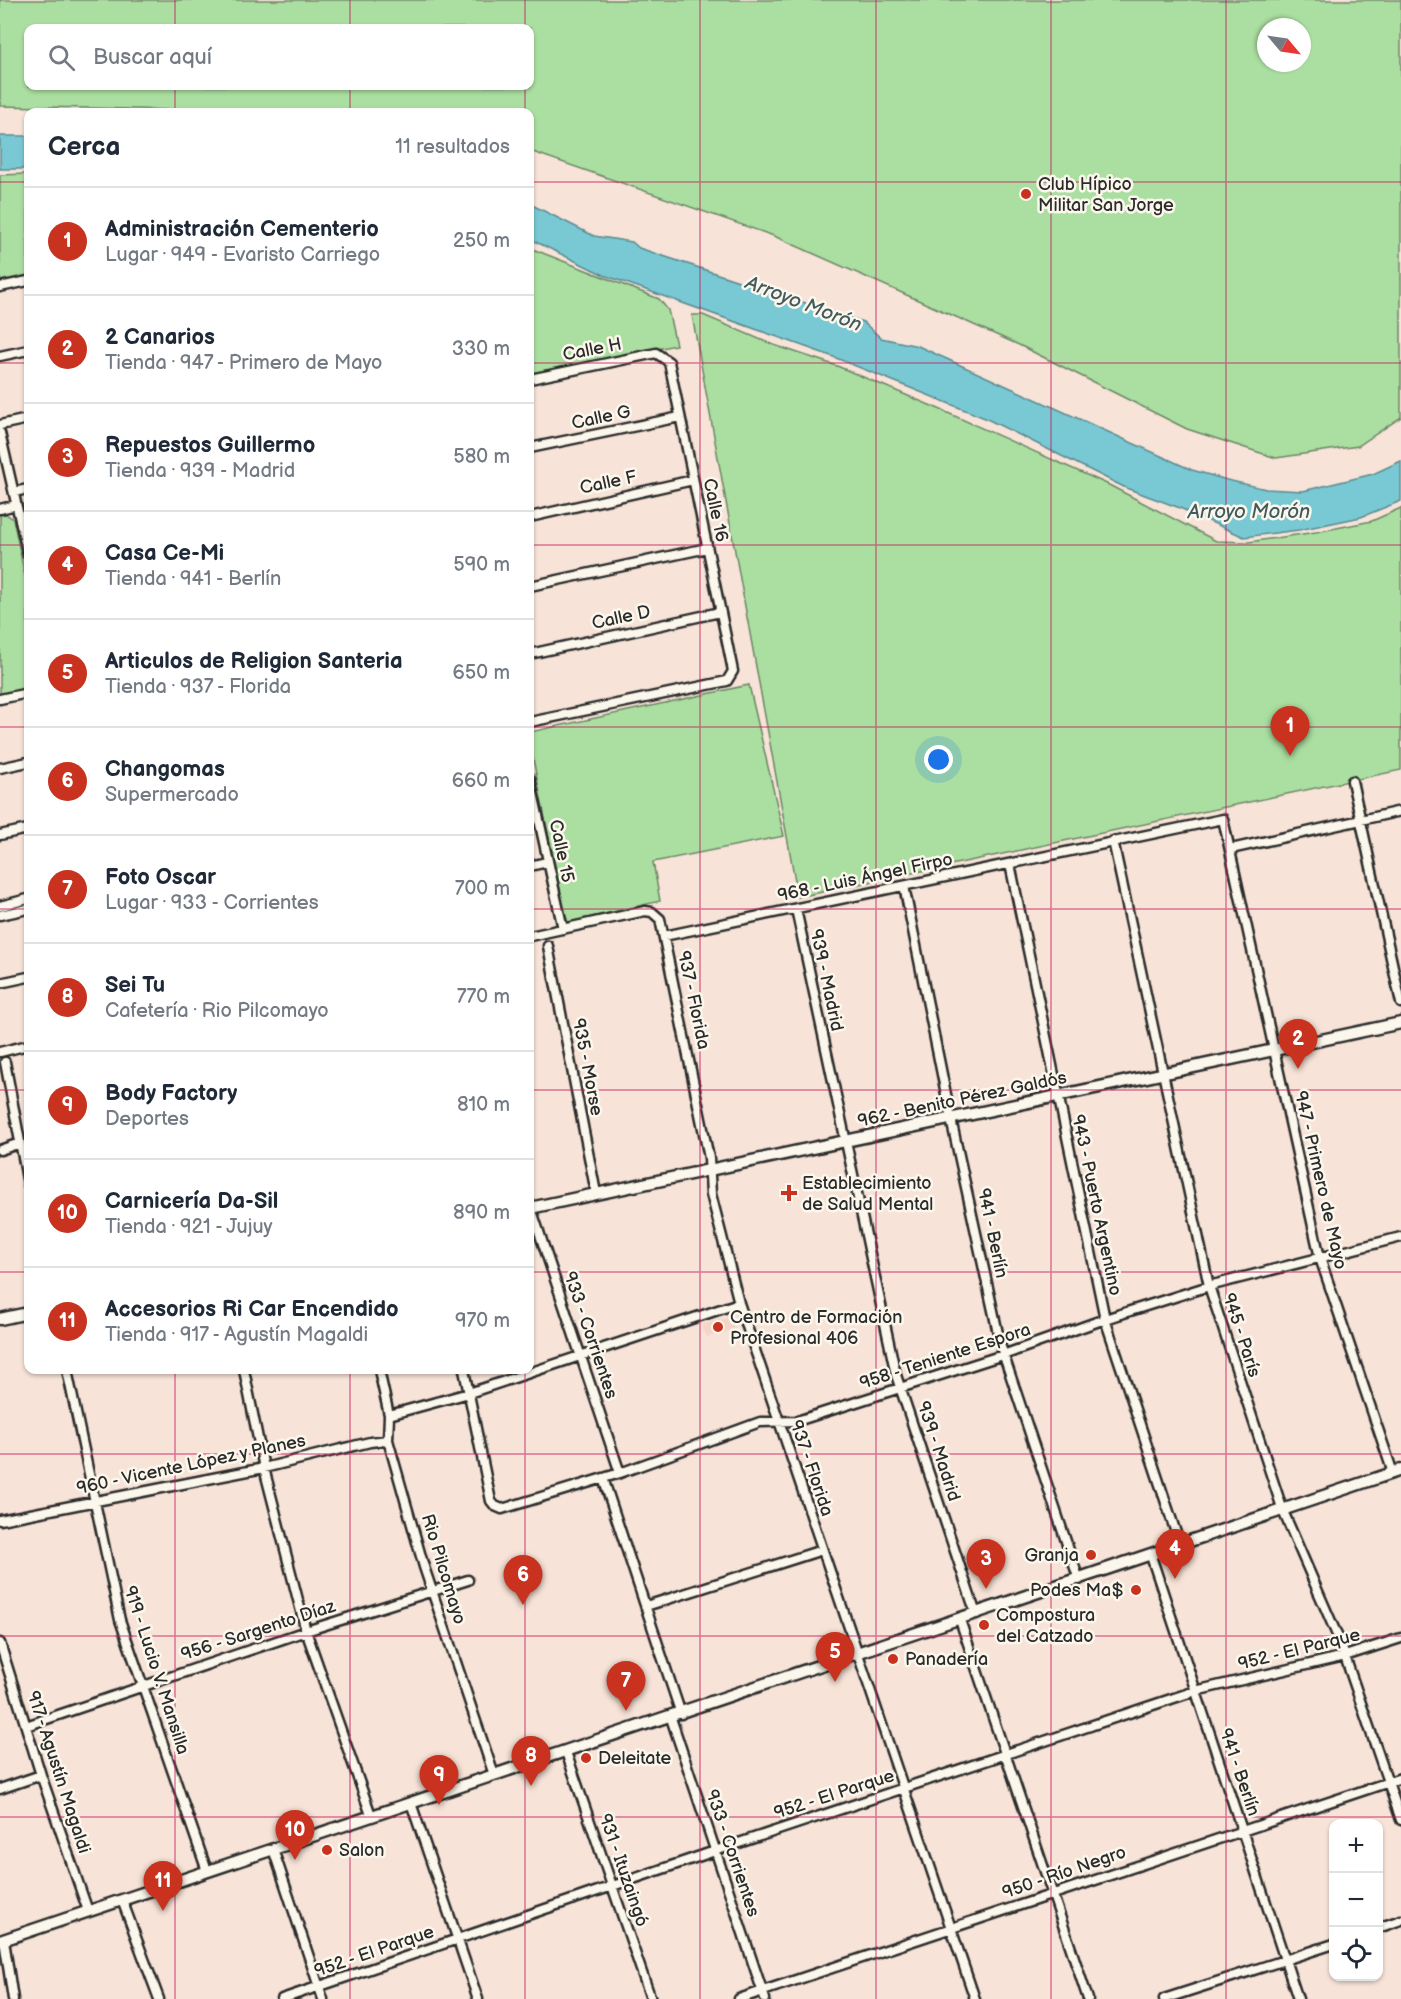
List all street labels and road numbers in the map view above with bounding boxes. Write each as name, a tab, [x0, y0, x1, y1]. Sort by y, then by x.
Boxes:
street label: Calle H	[561, 333, 623, 365]
street label: Calle G	[570, 401, 633, 434]
street label: Calle F	[578, 466, 639, 499]
street label: Calle 16	[699, 476, 732, 544]
street label: Calle D	[590, 601, 652, 634]
street label: Calle 15	[545, 818, 578, 884]
street label: 968 - Luis Ángel Firpo	[775, 847, 955, 906]
street label: 939 - Madrid	[805, 927, 848, 1033]
street label: 937 - Florida	[673, 949, 714, 1051]
street label: 935 - Morse	[568, 1017, 607, 1118]
street label: 962 - Benito Pérez Galdós	[856, 1067, 1069, 1132]
street label: 947 - Primero de Mayo	[1290, 1089, 1351, 1271]
street label: 943 - Puerto Argentino	[1067, 1113, 1126, 1298]
street label: 941 - Berlín	[973, 1186, 1012, 1280]
street label: 933 - Corrientes	[559, 1269, 622, 1402]
street label: 945 - París	[1218, 1291, 1265, 1380]
street label: 958 - Teniente Espora	[857, 1319, 1033, 1394]
street label: 939 - Madrid	[912, 1399, 965, 1504]
street label: 937 - Florida	[785, 1417, 838, 1519]
street label: 960 - Vicente López y Planes	[75, 1430, 308, 1499]
street label: Rio Pilcomayo	[417, 1511, 470, 1627]
street label: 919 - Lucio V. Mansilla	[119, 1583, 194, 1757]
street label: 956 - Sargento Díaz	[178, 1596, 338, 1665]
street label: 952 - El Parque	[1236, 1624, 1363, 1675]
street label: 917 - Agustín Magaldi	[22, 1688, 95, 1856]
street label: 941 - Berlín	[1215, 1726, 1264, 1819]
street label: 952 - El Parque	[771, 1765, 897, 1824]
street label: 933 - Corrientes	[701, 1787, 764, 1920]
street label: 931 - Ituzaingó	[594, 1811, 653, 1929]
street label: 950 - Río Negro	[1000, 1841, 1129, 1903]
street label: 952 - El Parque	[312, 1921, 437, 1982]

